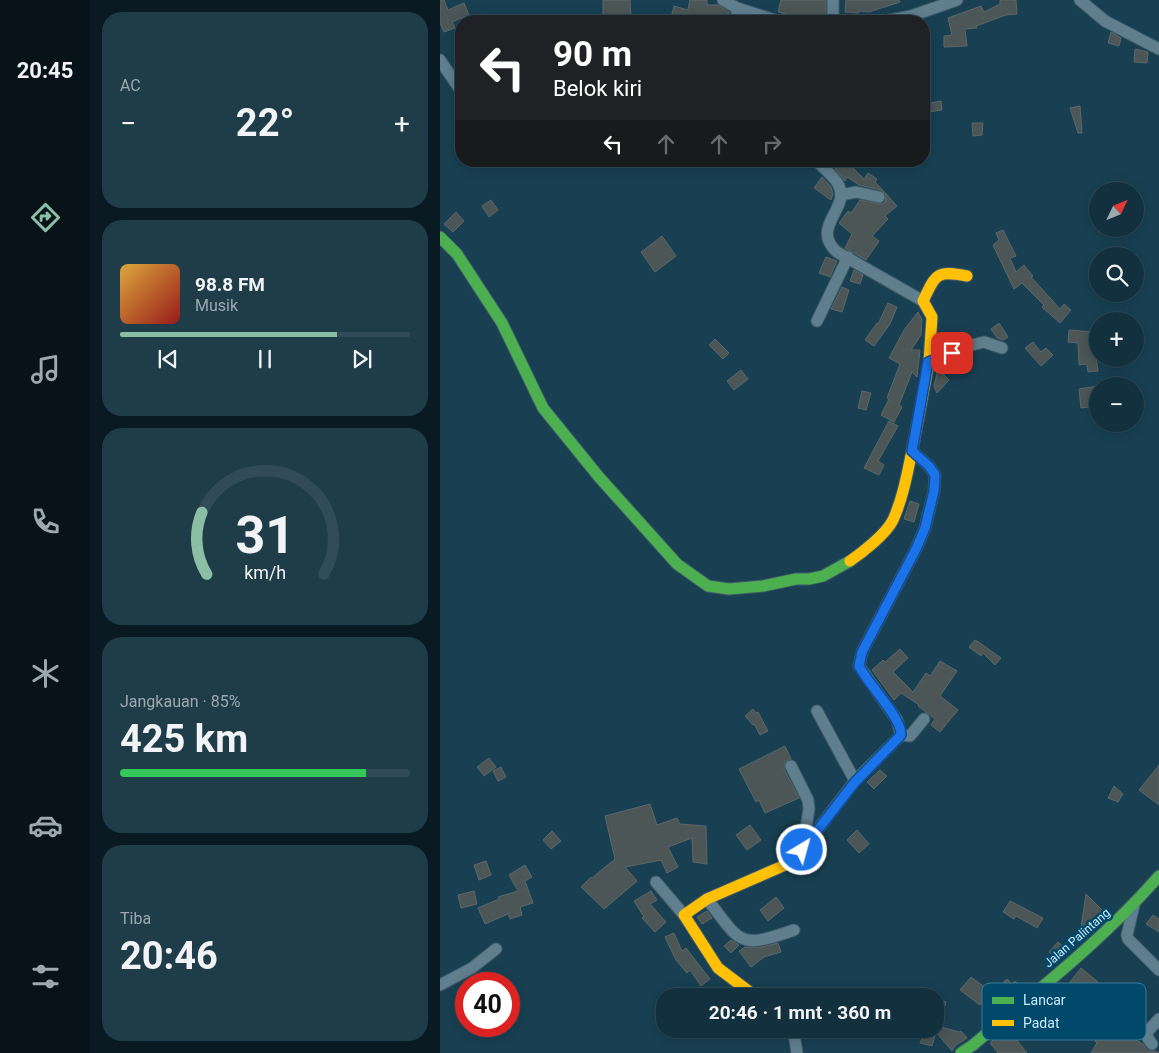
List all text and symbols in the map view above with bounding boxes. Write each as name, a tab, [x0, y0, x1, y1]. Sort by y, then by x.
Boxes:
text: 90 m	[553, 34, 632, 75]
icon: left	[470, 35, 535, 100]
text: 20:45	[17, 58, 73, 83]
text: AC	[120, 76, 141, 95]
text: Belok kiri	[553, 76, 642, 101]
text: 22°	[236, 101, 294, 145]
text: −	[120, 107, 136, 140]
text: +	[394, 107, 410, 140]
icon: left	[599, 130, 627, 158]
icon: ahead	[652, 130, 680, 158]
icon: ahead	[705, 130, 733, 158]
icon: right	[758, 130, 786, 158]
north arrow	[1089, 182, 1144, 238]
map controls	[1089, 182, 1144, 432]
icon: directions	[28, 200, 63, 235]
button: search	[1089, 247, 1144, 302]
text: 98.8 FM	[195, 273, 265, 296]
text: Musik	[195, 296, 238, 315]
button: +	[1089, 312, 1144, 367]
pin	[931, 332, 973, 374]
icon: arrive	[938, 339, 966, 367]
icon: previous	[154, 345, 182, 373]
icon: pause	[251, 345, 279, 373]
icon: next	[348, 345, 376, 373]
icon: music	[28, 352, 63, 387]
button: −	[1089, 377, 1144, 432]
icon: phone	[28, 504, 63, 539]
text: 31	[235, 505, 295, 566]
text: km/h	[244, 562, 286, 583]
icon: climate	[28, 656, 63, 691]
text: Jangkauan · 85%	[120, 692, 240, 711]
text: 425 km	[120, 717, 248, 761]
icon: car	[28, 808, 63, 843]
position arrow	[775, 823, 827, 875]
street label: Jalan Palintang	[1041, 906, 1113, 970]
text: Tiba	[120, 909, 151, 928]
text: 20:46	[120, 934, 218, 978]
icon: filters	[28, 959, 63, 994]
speed limit sign: 40	[455, 972, 520, 1037]
legend	[982, 983, 1146, 1040]
text: Lancar	[1023, 992, 1066, 1008]
text: 20:46 · 1 mnt · 360 m	[709, 1001, 891, 1024]
text: Padat	[1023, 1015, 1060, 1031]

